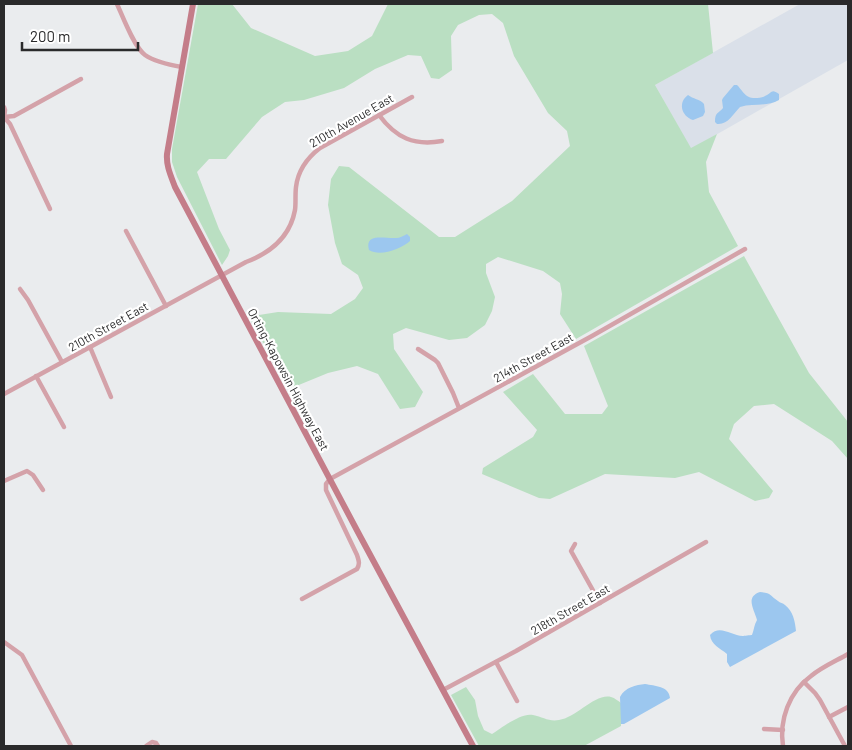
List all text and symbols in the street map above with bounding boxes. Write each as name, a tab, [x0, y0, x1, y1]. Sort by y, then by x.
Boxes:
scale bar	[22, 20, 139, 52]
text: 200 m	[30, 27, 70, 45]
street label: 210th Avenue East	[307, 90, 395, 150]
street label: 210th Street East	[66, 298, 150, 354]
street label: Orting-Kapowsin Highway East	[245, 305, 333, 453]
street label: 214th Street East	[491, 329, 575, 385]
street label: 218th Street East	[528, 581, 612, 637]

